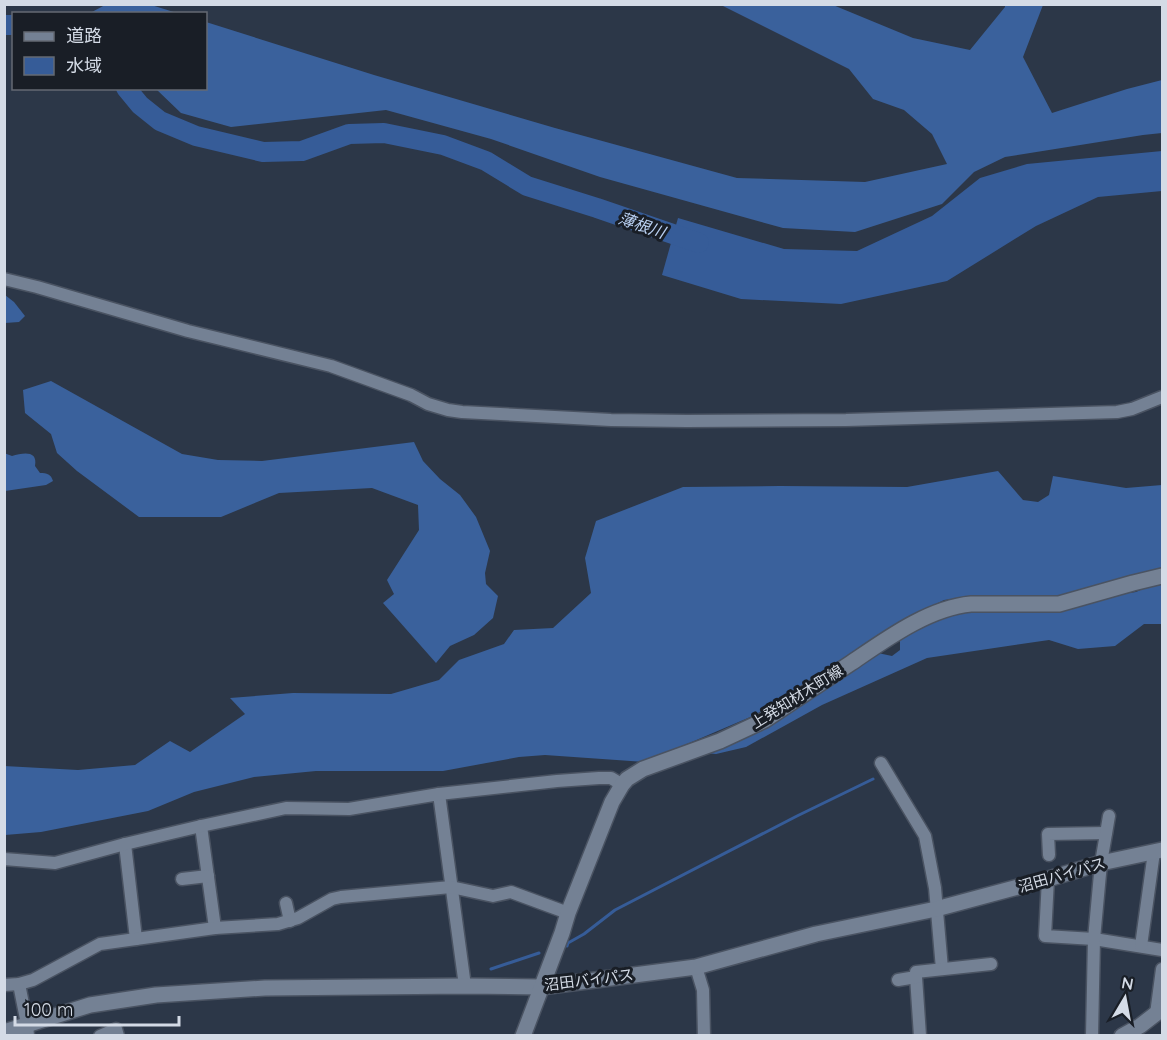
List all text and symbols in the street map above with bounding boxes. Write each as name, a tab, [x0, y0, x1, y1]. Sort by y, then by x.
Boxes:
legend	[12, 12, 207, 90]
text: 道路	[66, 24, 102, 47]
text: 水域	[66, 54, 102, 77]
water label: 薄根川	[616, 208, 670, 243]
street label: 上発知材木町線	[747, 661, 846, 732]
street label: 沼田バイパス	[1016, 853, 1108, 896]
street label: 沼田バイパス	[543, 965, 635, 994]
north arrow	[1095, 968, 1155, 1028]
text: N	[1120, 972, 1135, 994]
scale bar	[15, 989, 178, 1027]
text: 100 m	[24, 998, 73, 1021]

